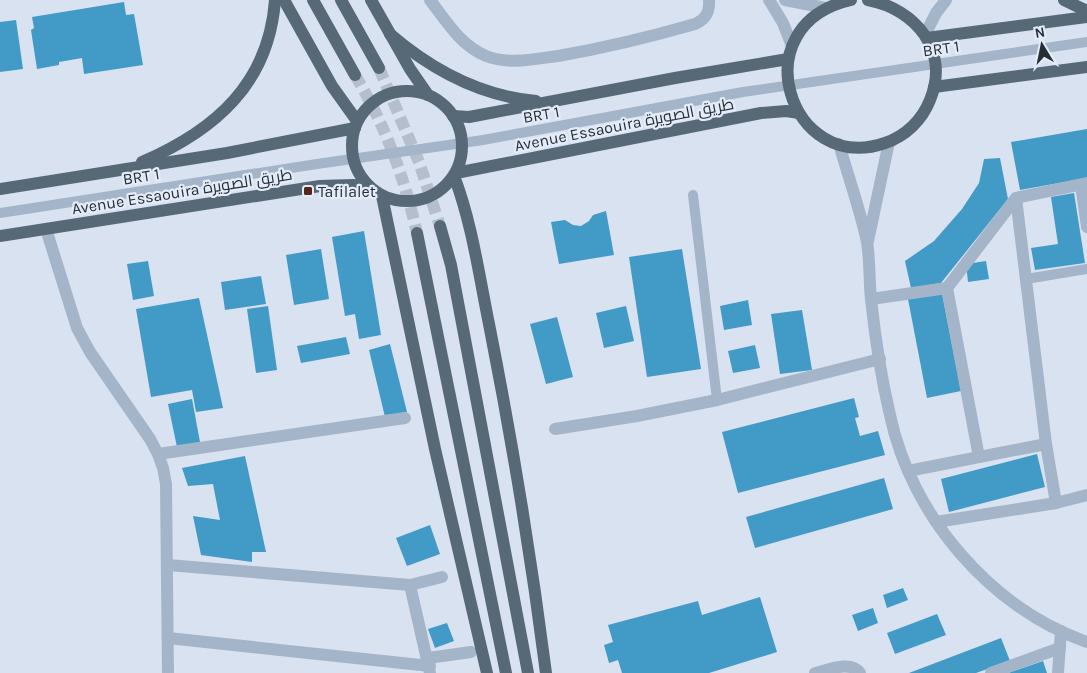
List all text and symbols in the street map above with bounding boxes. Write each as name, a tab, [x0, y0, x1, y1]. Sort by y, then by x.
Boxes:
north arrow	[1017, 20, 1067, 70]
text: N	[1033, 23, 1046, 42]
street label: BRT 1	[922, 37, 961, 60]
street label: Avenue Essaouira طريق الصويرة	[513, 94, 736, 156]
street label: BRT 1	[521, 102, 561, 127]
street label: BRT 1	[121, 164, 161, 189]
street label: Avenue Essaouira طريق الصويرة	[70, 165, 294, 219]
place label: Tafilalet	[318, 182, 376, 201]
marker: Tafilalet	[302, 185, 314, 197]

